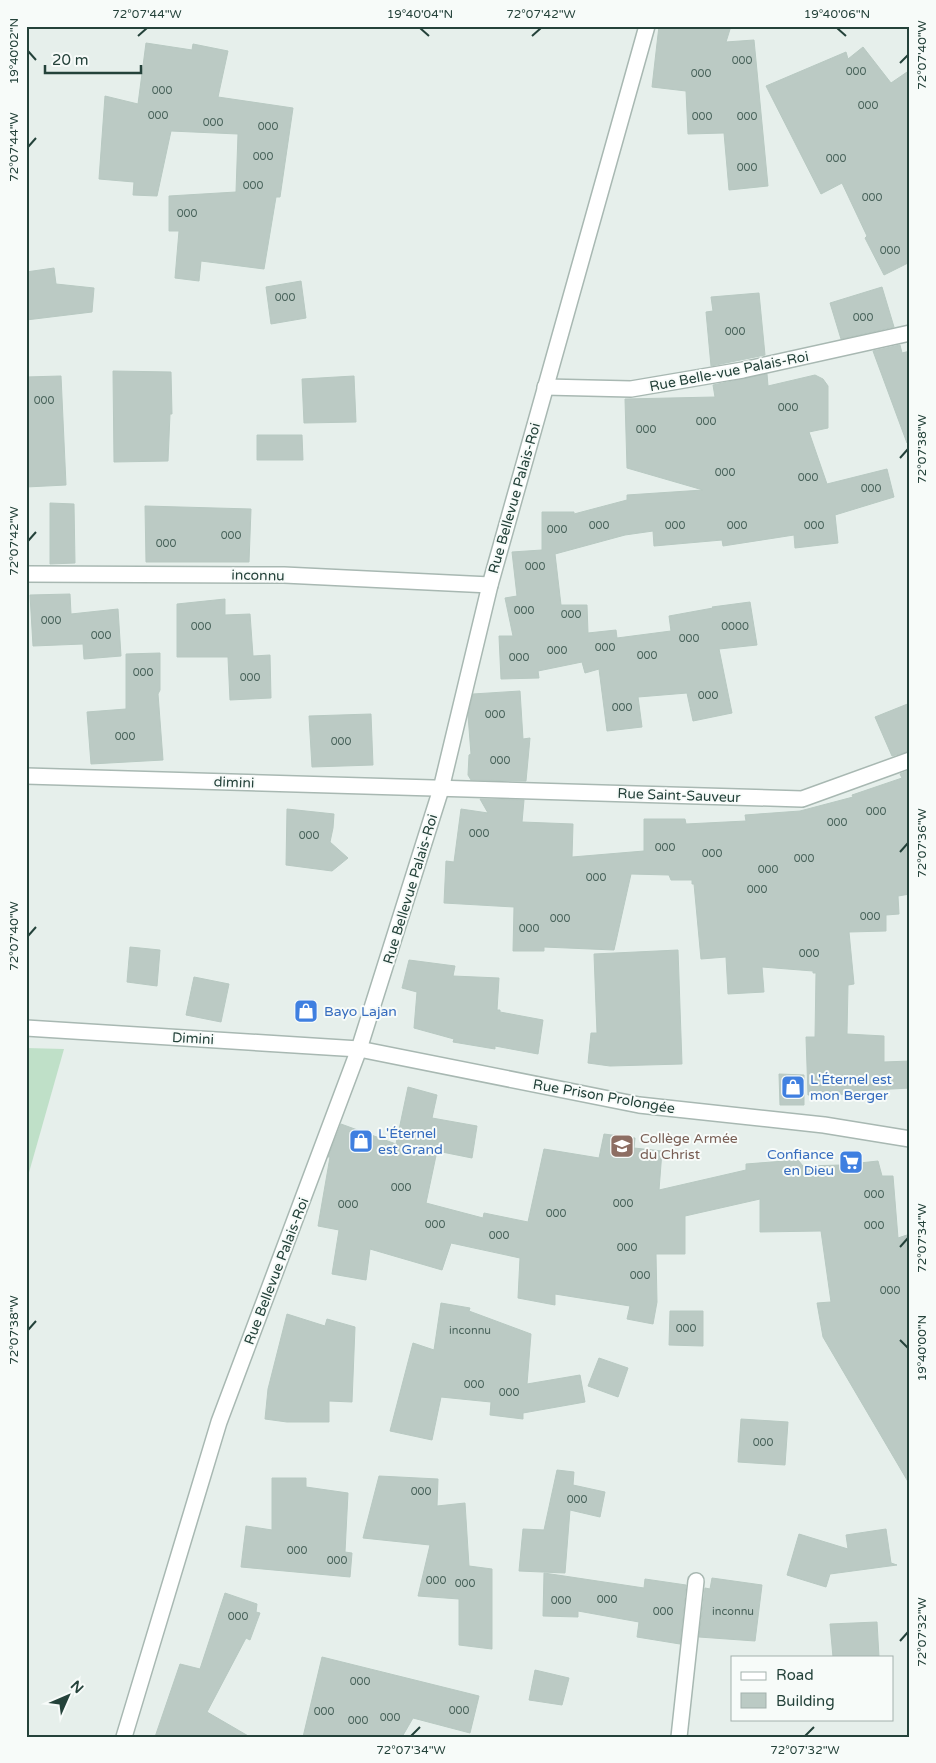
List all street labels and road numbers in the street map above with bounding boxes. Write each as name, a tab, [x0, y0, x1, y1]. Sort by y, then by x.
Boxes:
street label: Rue Belle-vue Palais-Roi	[648, 348, 810, 395]
street label: Rue Bellevue Palais-Roi	[485, 421, 544, 576]
street label: inconnu	[231, 567, 285, 584]
street label: dimini	[213, 773, 255, 792]
street label: Rue Saint-Sauveur	[617, 785, 742, 806]
street label: Rue Bellevue Palais-Roi	[380, 812, 441, 966]
street label: Dimini	[171, 1029, 214, 1048]
street label: Rue Prison Prolongée	[532, 1076, 676, 1117]
street label: Rue Bellevue Palais-Roi	[241, 1195, 312, 1347]

